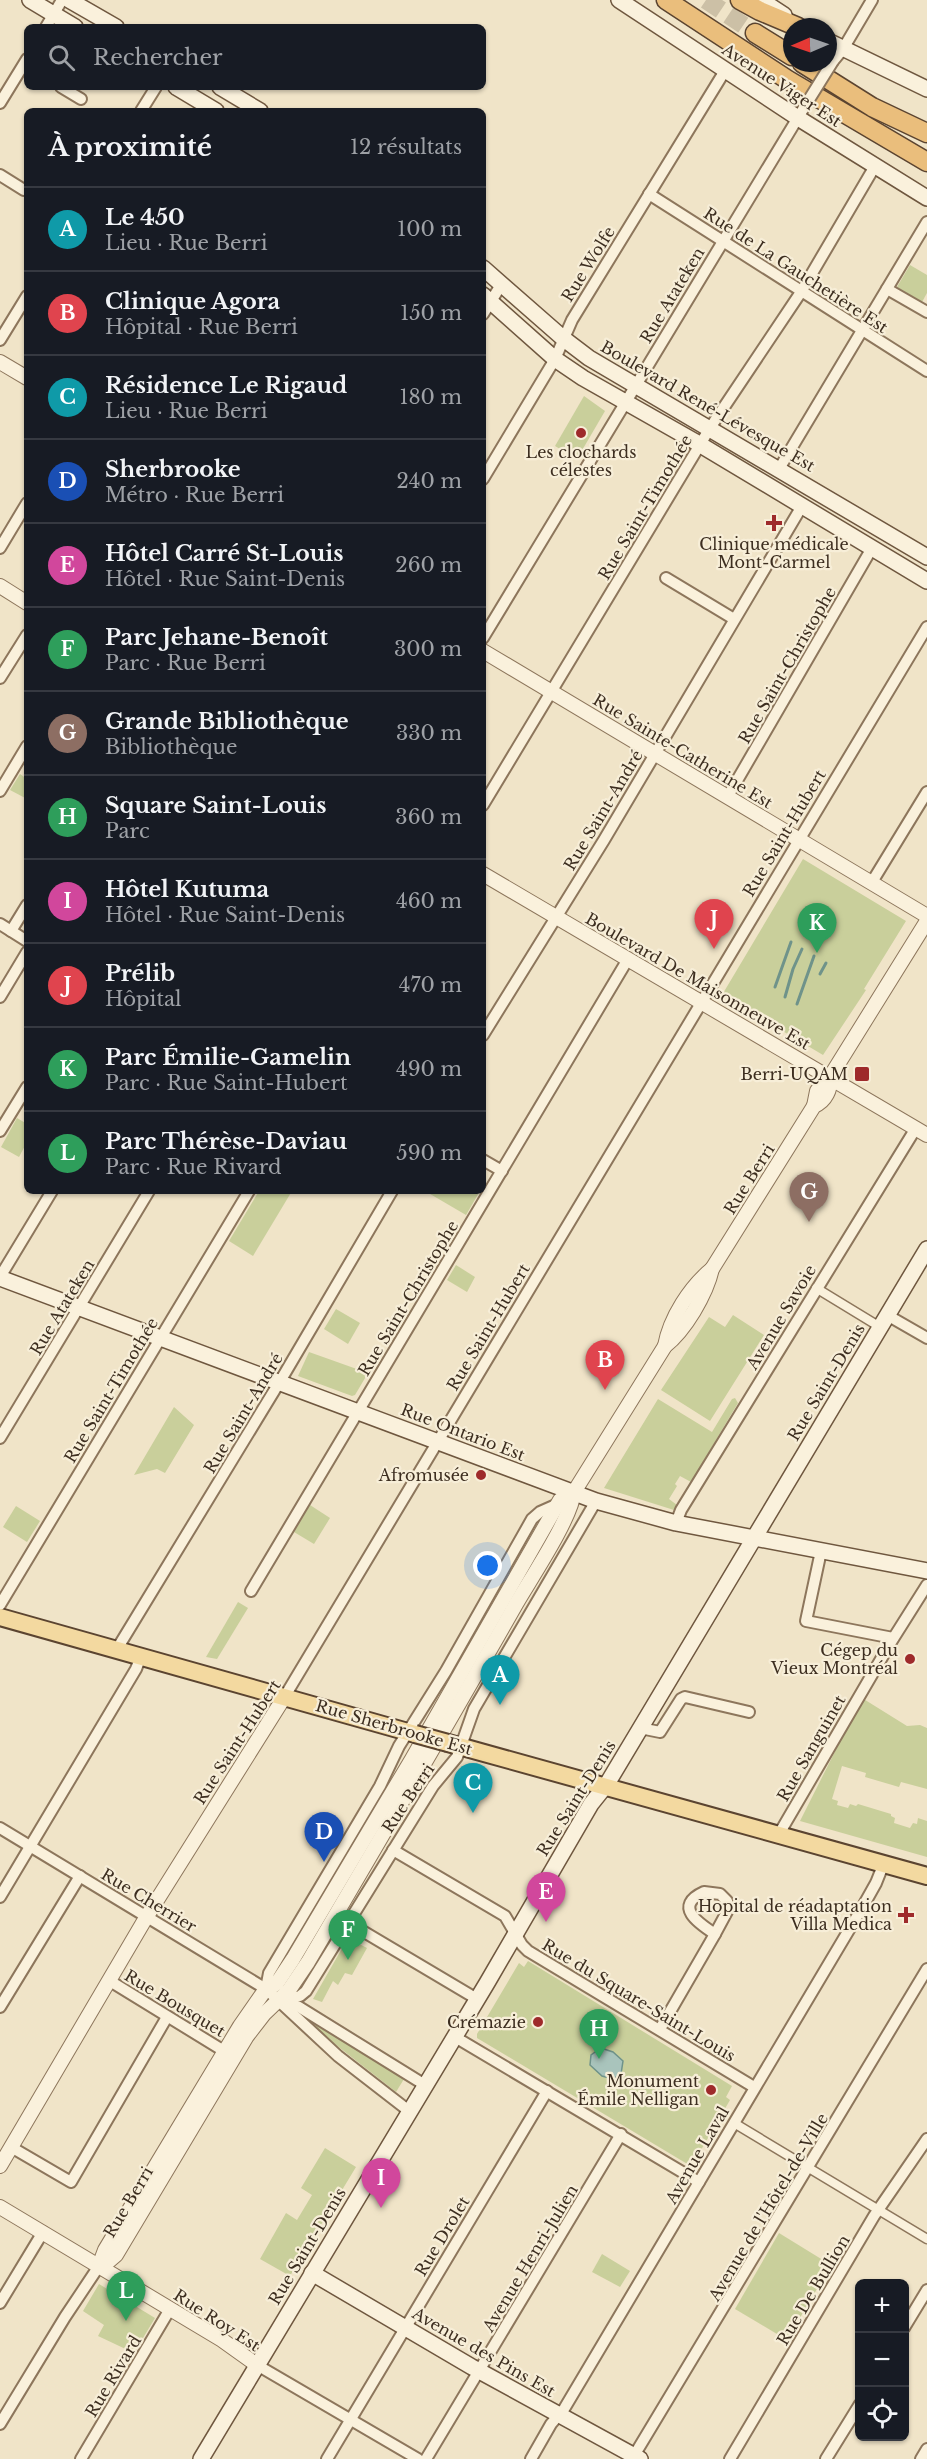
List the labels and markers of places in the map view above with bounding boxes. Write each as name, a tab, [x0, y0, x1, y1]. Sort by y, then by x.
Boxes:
marker: Les clochards célestes	[574, 426, 588, 440]
place label: Les clochards célestes	[526, 442, 636, 480]
marker: Clinique médicale Mont-Carmel	[765, 514, 783, 532]
place label: Clinique médicale Mont-Carmel	[699, 534, 849, 572]
pin: J	[694, 900, 734, 949]
pin: K	[798, 904, 836, 953]
place label: Berri-UQAM	[740, 1064, 848, 1084]
marker: Berri-UQAM	[853, 1065, 871, 1083]
pin: G	[790, 1172, 828, 1222]
pin: B	[586, 1340, 624, 1390]
place label: Afromusée	[378, 1465, 469, 1485]
marker: Afromusée	[474, 1468, 488, 1482]
place label: Cégep du Vieux Montréal	[770, 1640, 898, 1678]
marker: Cégep du Vieux Montréal	[903, 1652, 917, 1666]
pin: A	[480, 1656, 520, 1705]
pin: C	[454, 1764, 492, 1813]
pin: D	[304, 1812, 344, 1862]
pin: E	[526, 1872, 566, 1922]
place label: Hopital de réadaptation Villa Medica	[698, 1896, 892, 1934]
marker: Hopital de réadaptation Villa Medica	[897, 1906, 915, 1924]
pin: F	[328, 1910, 368, 1960]
pin: H	[580, 2010, 618, 2059]
place label: Crémazie	[447, 2012, 526, 2032]
marker: Crémazie	[531, 2015, 545, 2029]
place label: Monument Émile Nelligan	[577, 2071, 699, 2109]
marker: Monument Émile Nelligan	[704, 2083, 718, 2097]
pin: I	[362, 2158, 400, 2208]
pin: L	[106, 2272, 146, 2321]

